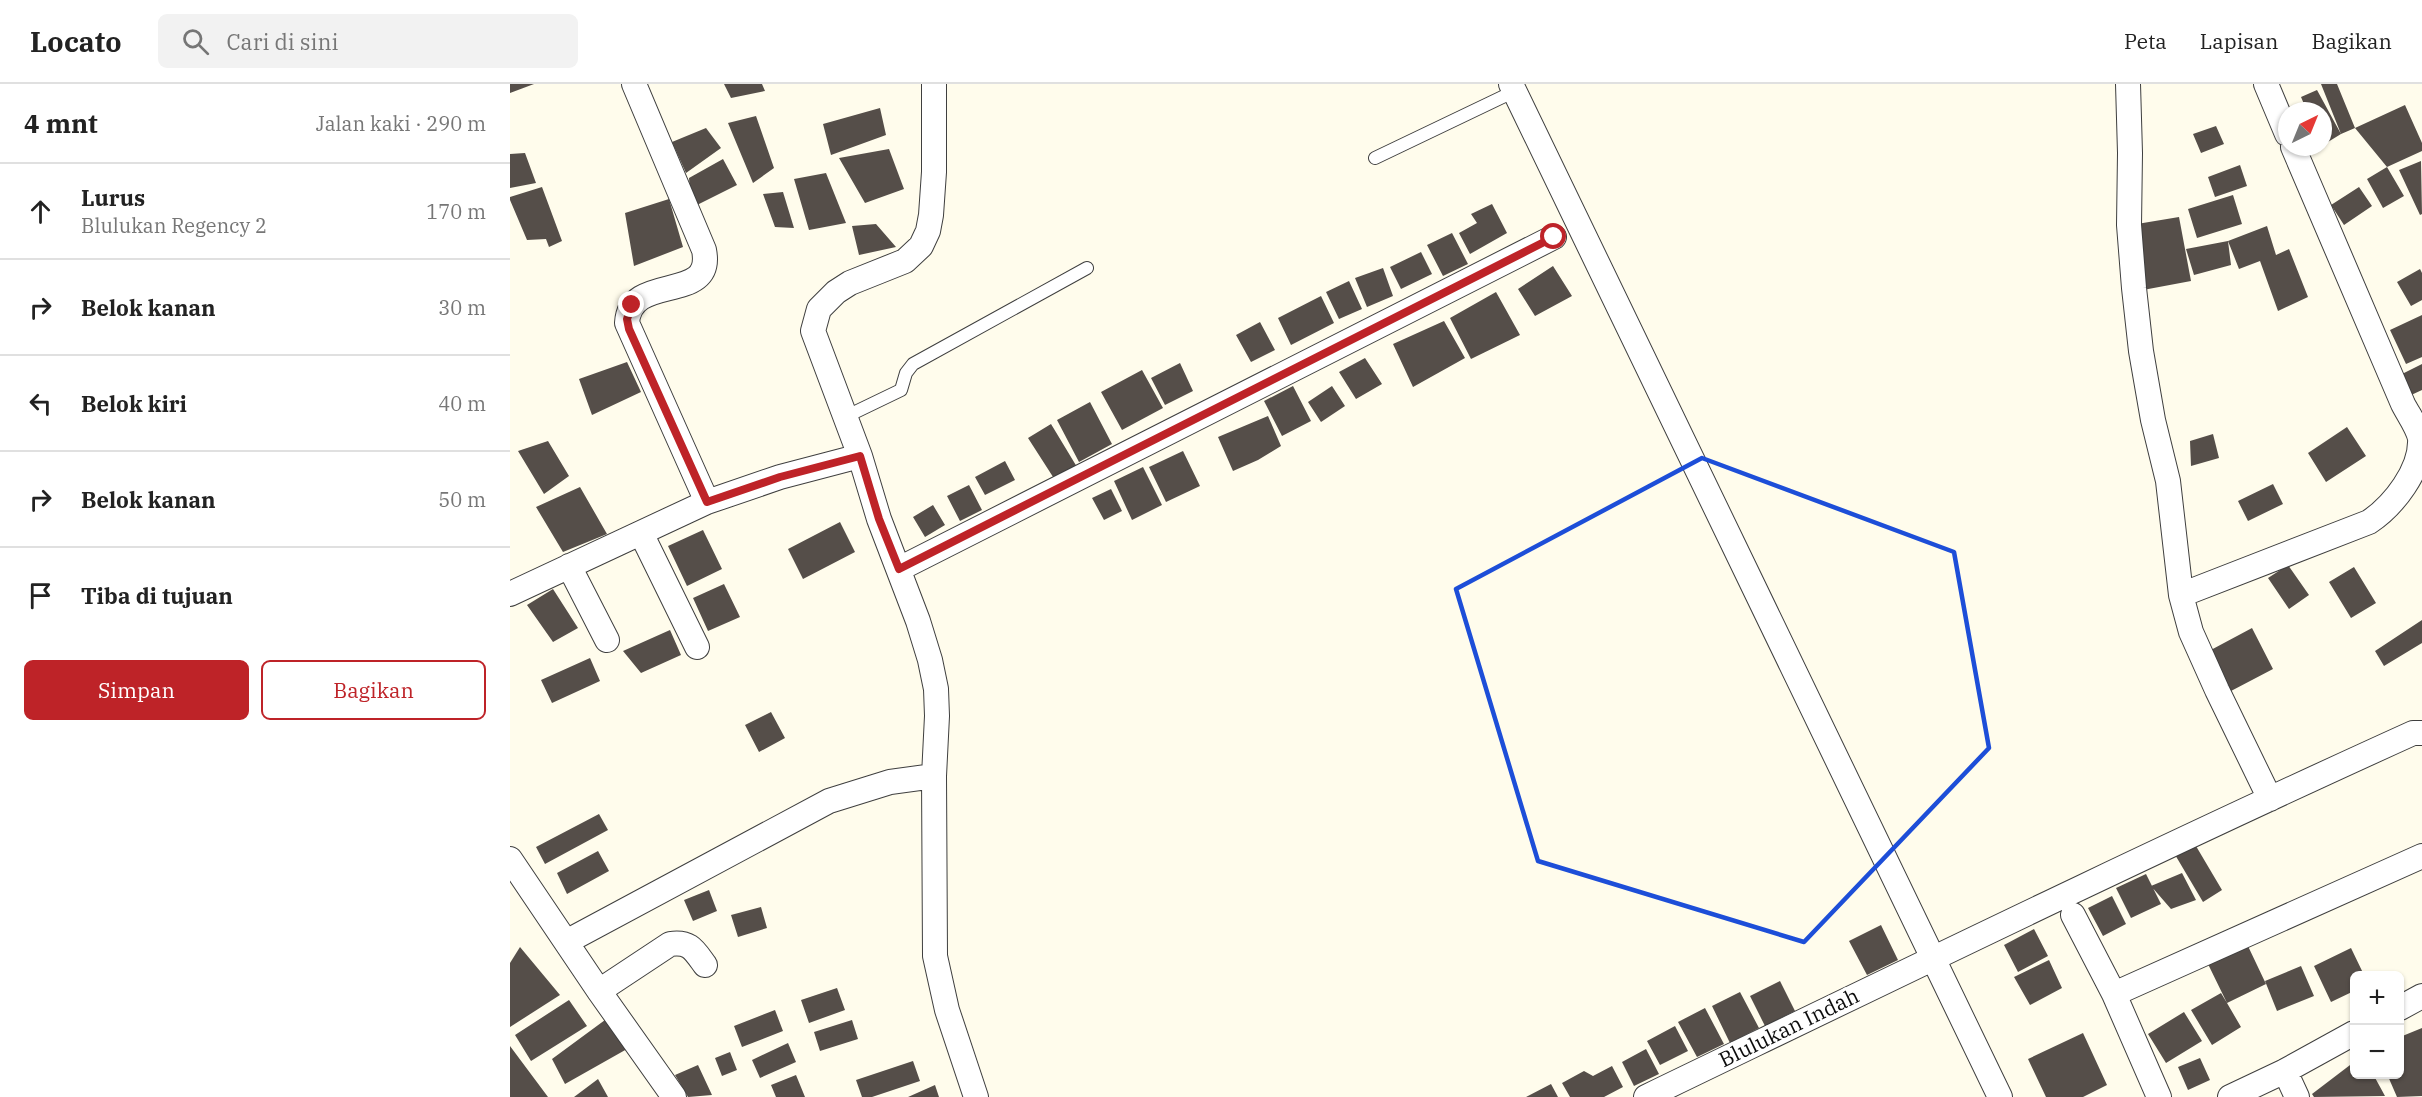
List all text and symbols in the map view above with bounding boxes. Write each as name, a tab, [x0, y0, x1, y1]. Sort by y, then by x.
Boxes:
search box	[158, 14, 578, 68]
text: Locato	[30, 23, 122, 60]
icon: search	[179, 25, 212, 58]
text: Cari di sini	[227, 27, 338, 56]
text: Peta	[2124, 27, 2167, 55]
text: Lapisan	[2200, 27, 2278, 55]
text: Bagikan	[2311, 27, 2392, 55]
north arrow	[2278, 102, 2332, 156]
text: 4 mnt	[24, 106, 98, 140]
text: Jalan kaki · 290 m	[316, 110, 486, 137]
text: Lurus	[81, 183, 145, 212]
icon: ahead	[24, 195, 57, 228]
text: 170 m	[426, 198, 486, 225]
text: Blulukan Regency 2	[81, 212, 267, 239]
route start	[1540, 223, 1566, 249]
icon: right	[24, 291, 57, 324]
route end	[618, 291, 644, 317]
text: Belok kanan	[81, 293, 216, 322]
text: 30 m	[438, 294, 486, 321]
icon: left	[24, 387, 57, 420]
text: Belok kiri	[81, 389, 187, 418]
text: 40 m	[438, 390, 486, 417]
icon: right	[24, 483, 57, 516]
text: Belok kanan	[81, 485, 216, 514]
text: 50 m	[438, 486, 486, 513]
icon: arrive	[24, 579, 57, 612]
text: Tiba di tujuan	[81, 581, 233, 610]
button: Simpan	[24, 660, 249, 720]
button: Bagikan	[261, 660, 486, 720]
map controls	[2350, 971, 2404, 1079]
button: +	[2350, 971, 2404, 1025]
street label: Blulukan Indah	[1714, 981, 1863, 1073]
button: −	[2350, 1025, 2404, 1079]

